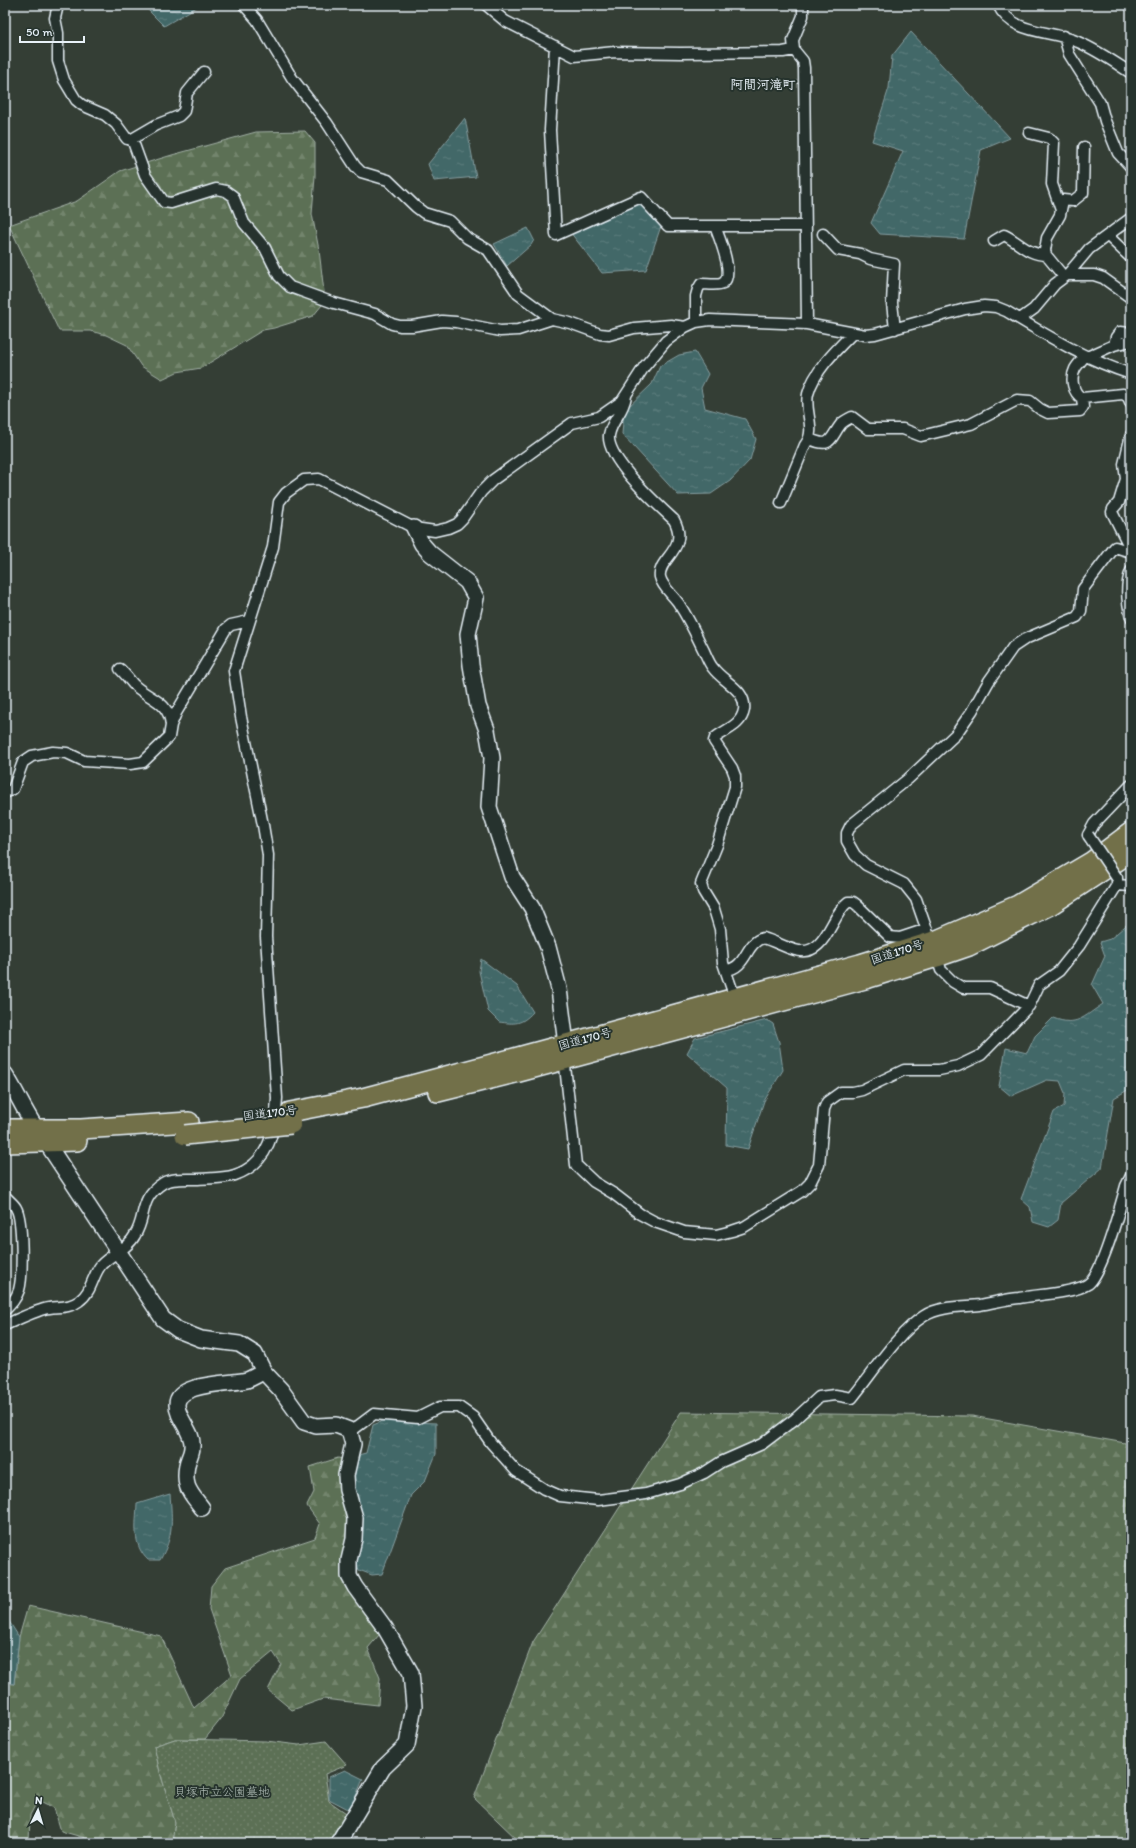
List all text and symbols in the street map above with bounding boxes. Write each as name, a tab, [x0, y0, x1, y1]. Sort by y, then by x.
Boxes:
scale bar	[20, 18, 84, 44]
text: 50 m	[26, 25, 52, 39]
district label: 阿間河滝町	[730, 77, 796, 92]
street label: 国道170号	[869, 937, 925, 967]
street label: 国道170号	[557, 1025, 613, 1053]
street label: 国道170号	[242, 1103, 298, 1123]
park label: 貝塚市立公園墓地	[174, 1785, 270, 1799]
north arrow	[18, 1790, 58, 1830]
text: N	[35, 1794, 43, 1807]

